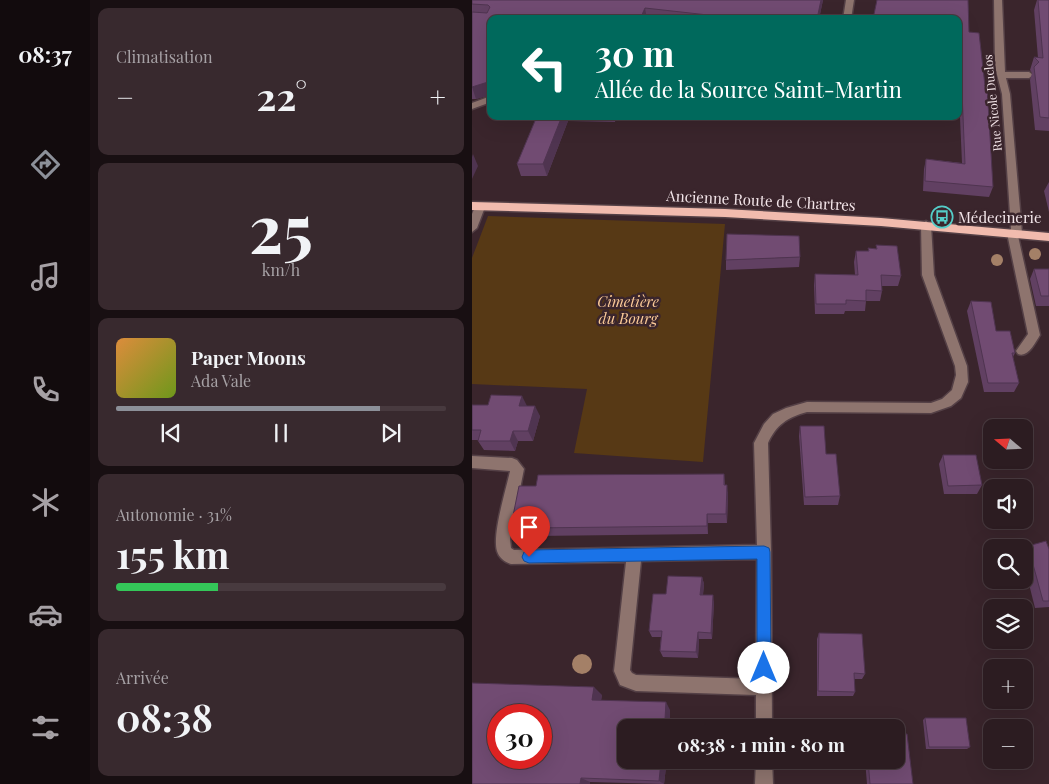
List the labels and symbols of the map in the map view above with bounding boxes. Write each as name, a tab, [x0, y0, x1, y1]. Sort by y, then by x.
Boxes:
street label: Rue Nicole Duclos	[979, 54, 1005, 152]
street label: Ancienne Route de Chartres	[665, 185, 856, 215]
bus stop icon: Médecinerie	[930, 205, 954, 229]
place label: Médecinerie	[958, 207, 1042, 227]
park label: Cimetière du Bourg	[597, 291, 659, 328]
north arrow	[983, 419, 1033, 469]
pin	[508, 506, 550, 557]
position arrow	[737, 641, 789, 693]
speed limit sign: 30	[487, 704, 552, 769]

